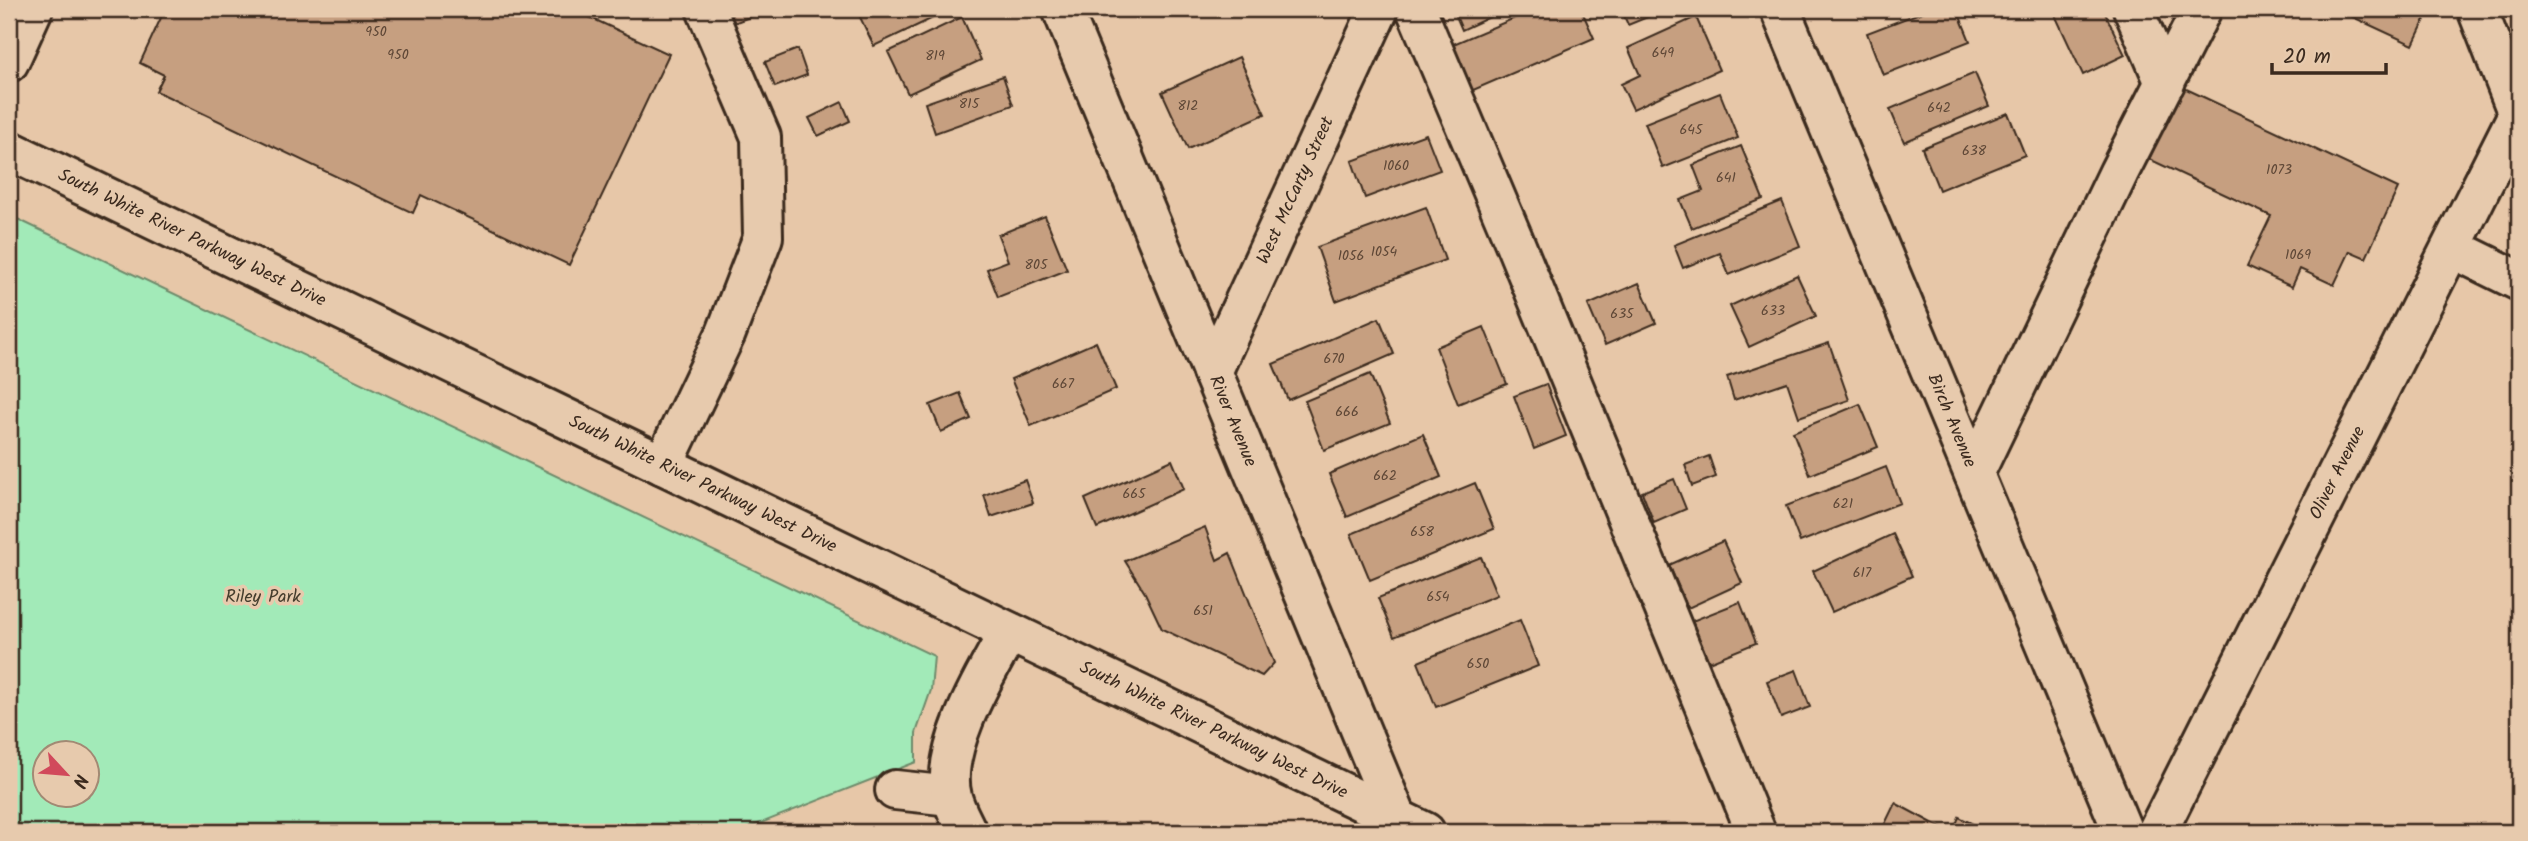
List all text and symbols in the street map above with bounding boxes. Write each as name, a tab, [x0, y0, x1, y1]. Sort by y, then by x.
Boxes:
house number: 950	[365, 21, 387, 43]
scale bar	[2272, 32, 2386, 76]
text: 20 m	[2283, 41, 2331, 74]
house number: 649	[1652, 42, 1674, 64]
house number: 950	[387, 44, 409, 66]
house number: 819	[925, 45, 945, 67]
house number: 815	[959, 93, 981, 115]
house number: 812	[1178, 95, 1198, 117]
house number: 642	[1927, 97, 1951, 119]
street label: West McCarty Street	[1249, 111, 1343, 269]
house number: 645	[1679, 119, 1704, 141]
house number: 638	[1962, 140, 1987, 162]
house number: 1060	[1383, 155, 1409, 177]
house number: 1073	[2266, 159, 2292, 181]
street label: South White River Parkway West Drive	[53, 161, 331, 315]
house number: 641	[1716, 167, 1736, 189]
house number: 1054	[1371, 241, 1398, 263]
house number: 1069	[2285, 244, 2311, 266]
house number: 1056	[1338, 245, 1364, 267]
house number: 805	[1025, 254, 1049, 276]
house number: 633	[1761, 300, 1785, 322]
house number: 635	[1610, 303, 1635, 325]
house number: 670	[1323, 348, 1345, 370]
street label: Birch Avenue	[1919, 369, 1984, 472]
street label: River Avenue	[1201, 371, 1265, 471]
house number: 667	[1052, 373, 1075, 395]
house number: 666	[1335, 401, 1359, 423]
street label: South White River Parkway West Drive	[564, 407, 842, 561]
street label: Oliver Avenue	[2302, 421, 2373, 525]
house number: 662	[1373, 465, 1397, 487]
house number: 665	[1122, 483, 1147, 505]
house number: 621	[1833, 493, 1853, 515]
house number: 658	[1410, 521, 1434, 543]
house number: 617	[1853, 562, 1872, 584]
park label: Riley Park	[225, 583, 301, 612]
house number: 654	[1426, 586, 1450, 608]
house number: 651	[1193, 600, 1213, 622]
street label: South White River Parkway West Drive	[1074, 653, 1353, 807]
house number: 650	[1467, 653, 1489, 675]
north arrow	[32, 740, 102, 810]
text: N	[63, 769, 96, 793]

